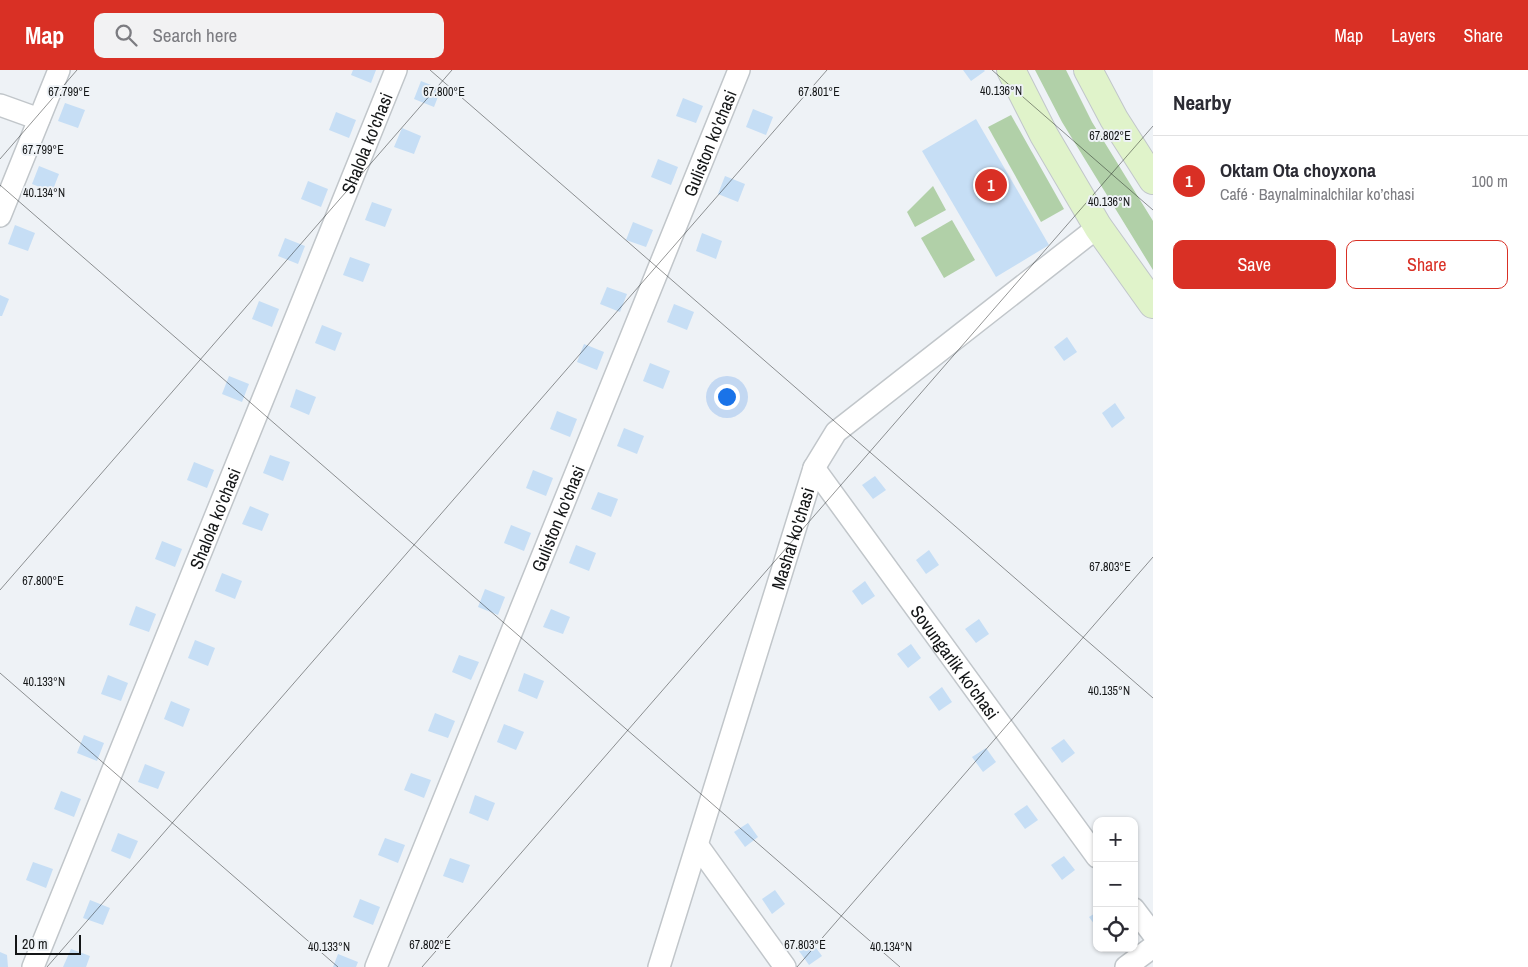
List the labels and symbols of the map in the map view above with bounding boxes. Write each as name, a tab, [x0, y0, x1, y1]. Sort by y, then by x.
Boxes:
text: 40.136°N	[980, 83, 1022, 99]
text: 67.799°E	[48, 84, 90, 100]
text: 67.800°E	[423, 84, 465, 100]
text: 67.801°E	[798, 84, 840, 100]
street label: Guliston ko'chasi	[677, 86, 742, 200]
street label: Shalola ko'chasi	[335, 89, 398, 197]
text: 67.802°E	[1089, 128, 1131, 144]
text: 67.799°E	[22, 142, 64, 158]
pin: 1	[975, 166, 1007, 204]
text: 40.134°N	[23, 185, 65, 201]
text: 40.136°N	[1088, 194, 1130, 210]
your location	[714, 384, 740, 410]
street label: Guliston ko'chasi	[525, 461, 590, 575]
street label: Shalola ko'chasi	[183, 464, 246, 573]
street label: Mashal ko'chasi	[765, 484, 820, 592]
text: 67.803°E	[1089, 559, 1131, 575]
text: 67.800°E	[22, 573, 64, 589]
street label: Sovungarlik ko'chasi	[905, 600, 1005, 724]
text: 40.133°N	[23, 674, 65, 690]
text: 40.135°N	[1088, 683, 1130, 699]
scale bar	[15, 932, 81, 955]
text: 67.802°E	[409, 937, 451, 953]
text: 67.803°E	[784, 937, 826, 953]
text: 40.133°N	[308, 939, 350, 955]
text: 40.134°N	[870, 939, 912, 955]

